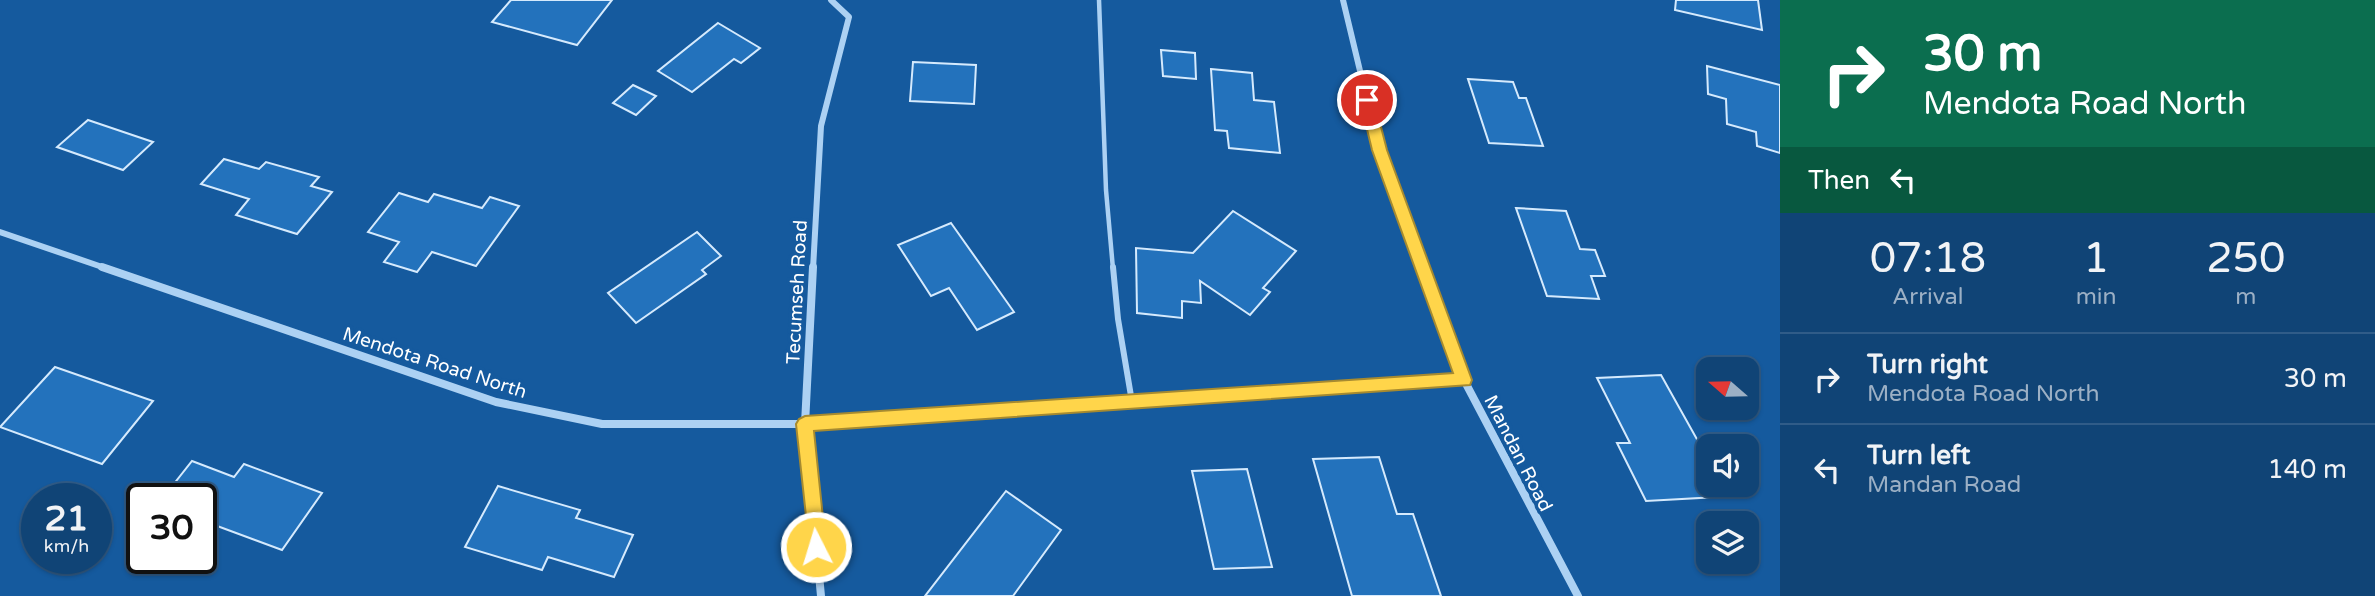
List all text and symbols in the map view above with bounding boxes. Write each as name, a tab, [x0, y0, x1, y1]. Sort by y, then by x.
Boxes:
text: 30 m	[1923, 25, 2042, 84]
icon: right	[1808, 28, 1899, 119]
pin	[1337, 70, 1397, 130]
icon: arrive	[1348, 81, 1386, 119]
text: Mendota Road North	[1923, 85, 2247, 123]
icon: left	[1884, 161, 1922, 199]
text: Then	[1808, 165, 1870, 196]
street label: Tecumseh Road	[782, 219, 812, 365]
text: 07:18	[1870, 233, 1986, 284]
text: 1	[2083, 233, 2109, 284]
text: 250	[2206, 233, 2285, 284]
text: Arrival	[1892, 283, 1963, 311]
text: min	[2076, 283, 2117, 311]
text: m	[2235, 283, 2256, 311]
street label: Mendota Road North	[340, 323, 529, 403]
text: Turn right	[1867, 349, 1988, 380]
north arrow	[1696, 357, 1759, 420]
map controls	[1696, 357, 1759, 574]
icon: right	[1808, 360, 1846, 398]
text: 30 m	[2284, 363, 2347, 394]
text: Mendota Road North	[1867, 380, 2100, 408]
street label: Mandan Road	[1479, 392, 1557, 515]
button: sound	[1696, 434, 1759, 497]
text: Turn left	[1867, 440, 1970, 471]
icon: left	[1808, 451, 1846, 489]
text: 140 m	[2267, 454, 2347, 485]
text: Mandan Road	[1867, 471, 2021, 499]
speed limit sign: 30	[126, 483, 217, 574]
text: 21	[45, 498, 88, 540]
position arrow	[779, 510, 853, 584]
button: layers	[1696, 511, 1759, 574]
text: km/h	[44, 535, 89, 557]

